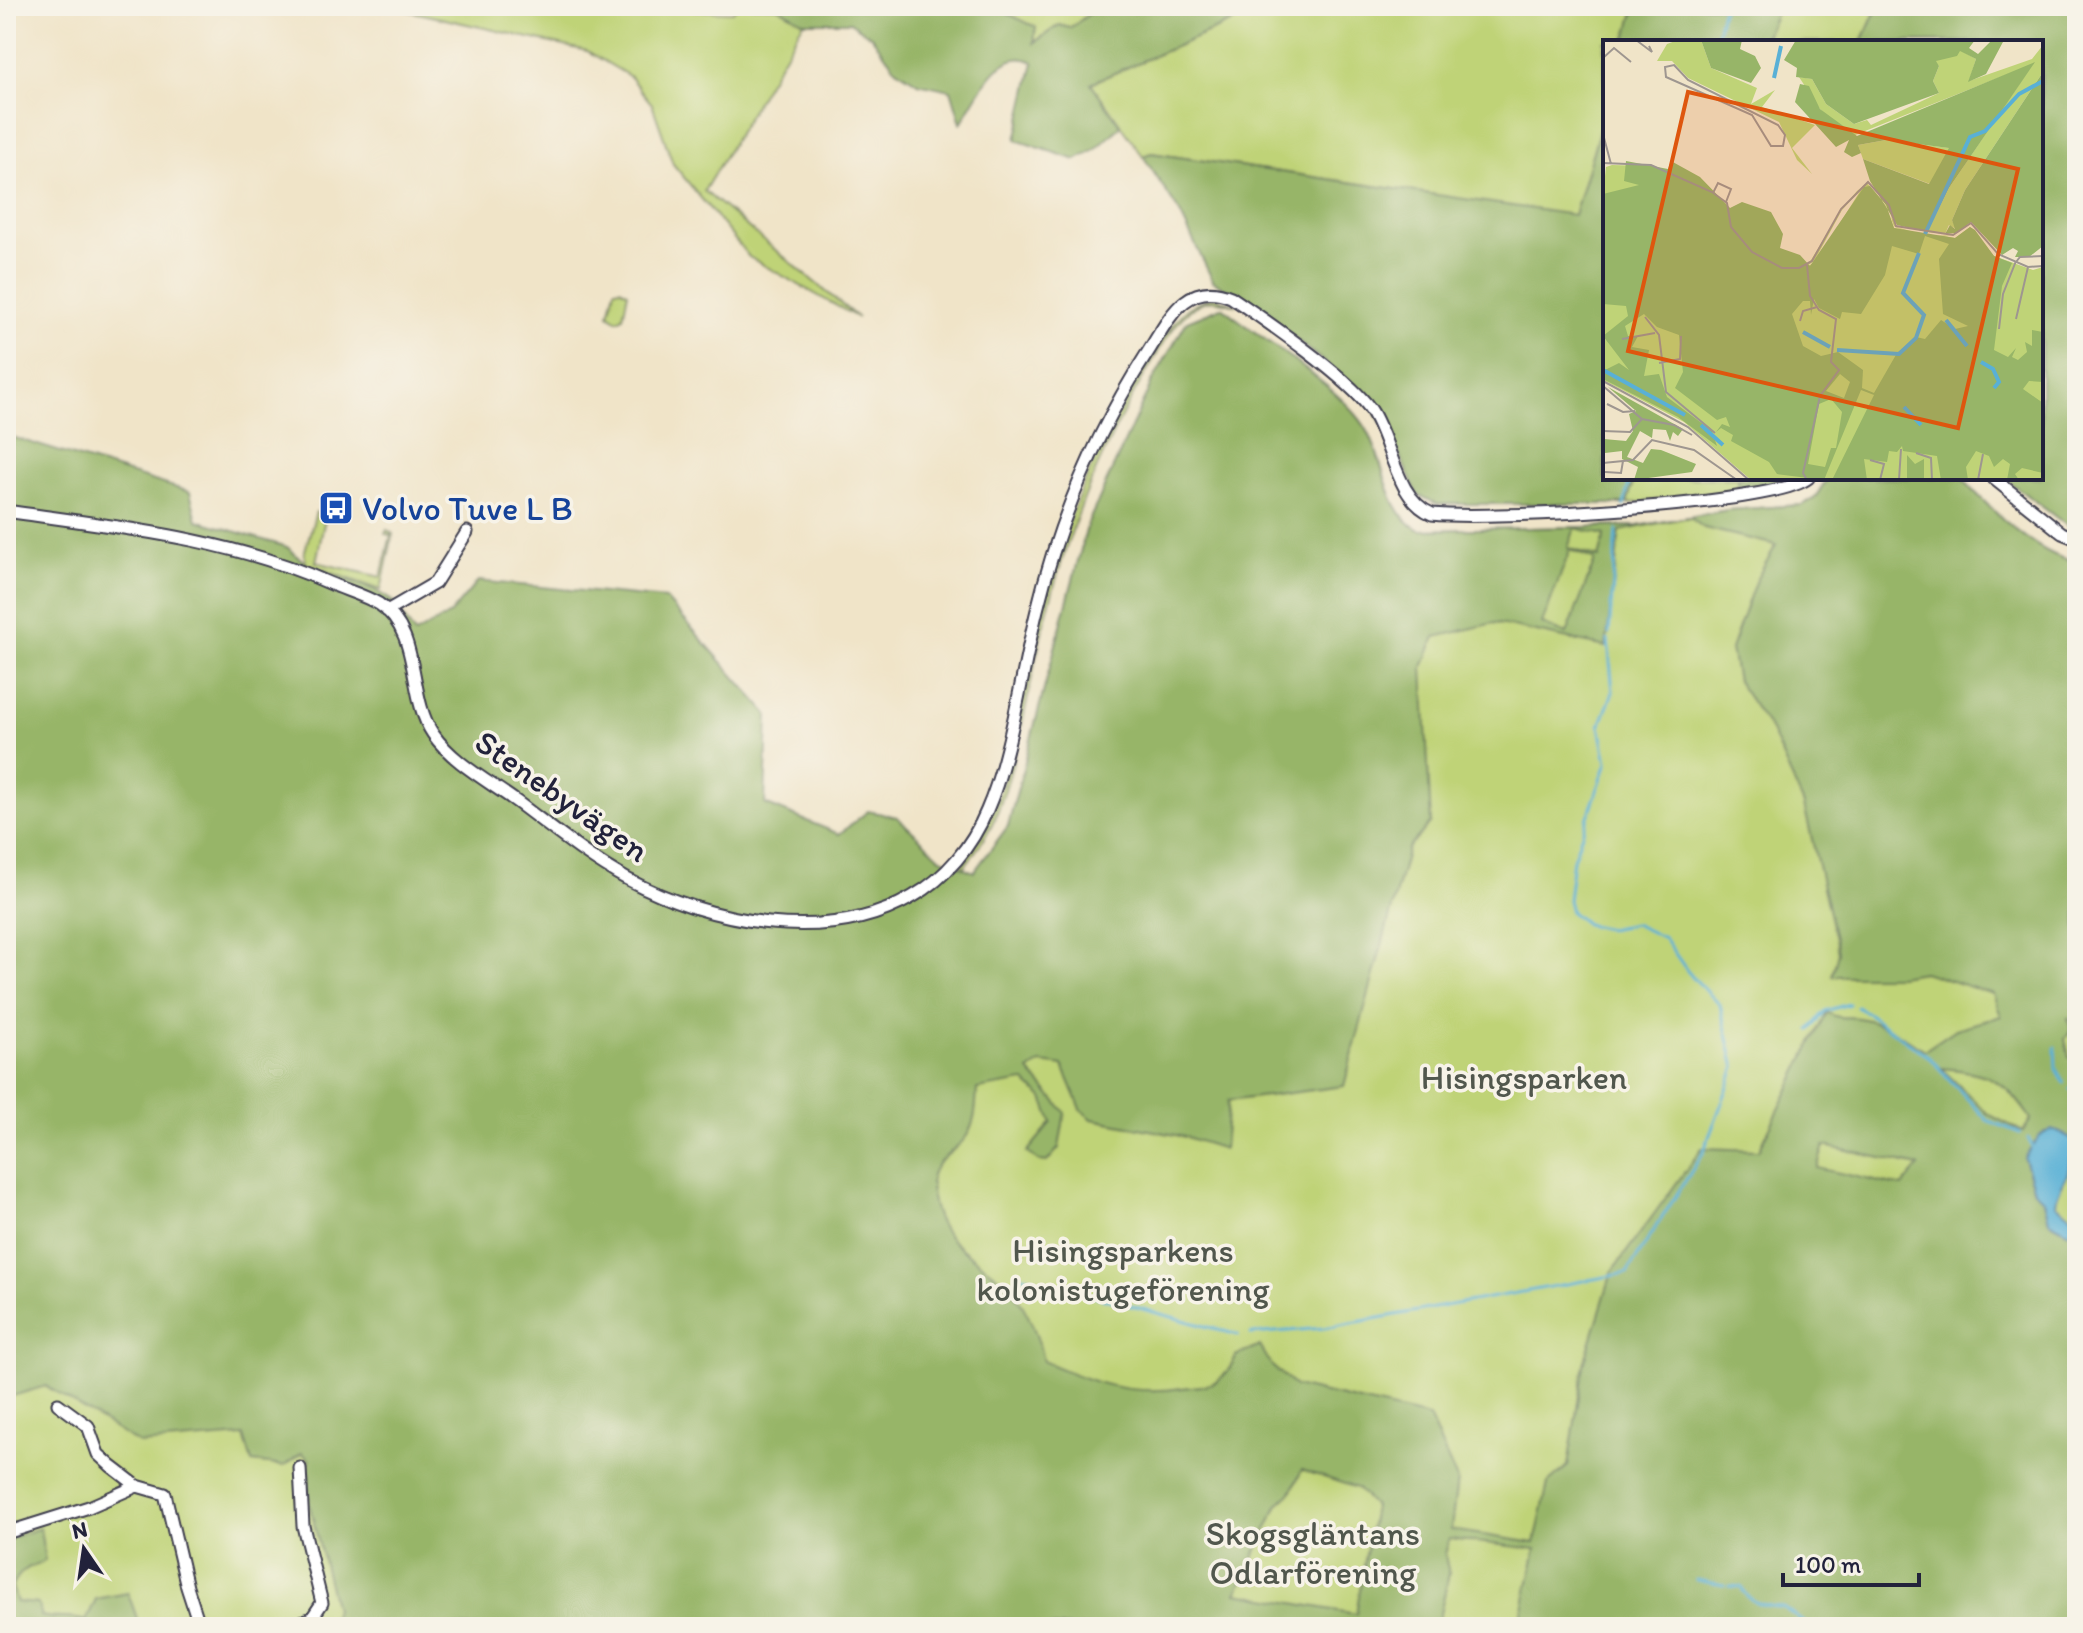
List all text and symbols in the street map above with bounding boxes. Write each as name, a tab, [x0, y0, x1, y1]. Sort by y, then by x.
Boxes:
inset map	[1603, 40, 2043, 480]
place label: Volvo Tuve L B	[362, 488, 573, 529]
bus stop icon: Volvo Tuve L B	[317, 489, 355, 527]
street label: Stenebyvägen	[467, 721, 657, 871]
park label: Hisingsparken	[1421, 1057, 1627, 1098]
park label: Hisingsparkens kolonistugeförening	[977, 1230, 1270, 1310]
north arrow	[44, 1509, 124, 1589]
park label: Skogsgläntans Odlarförening	[1206, 1513, 1420, 1593]
text: N	[69, 1515, 90, 1545]
scale bar	[1783, 1537, 1919, 1587]
text: 100 m	[1795, 1550, 1861, 1579]

